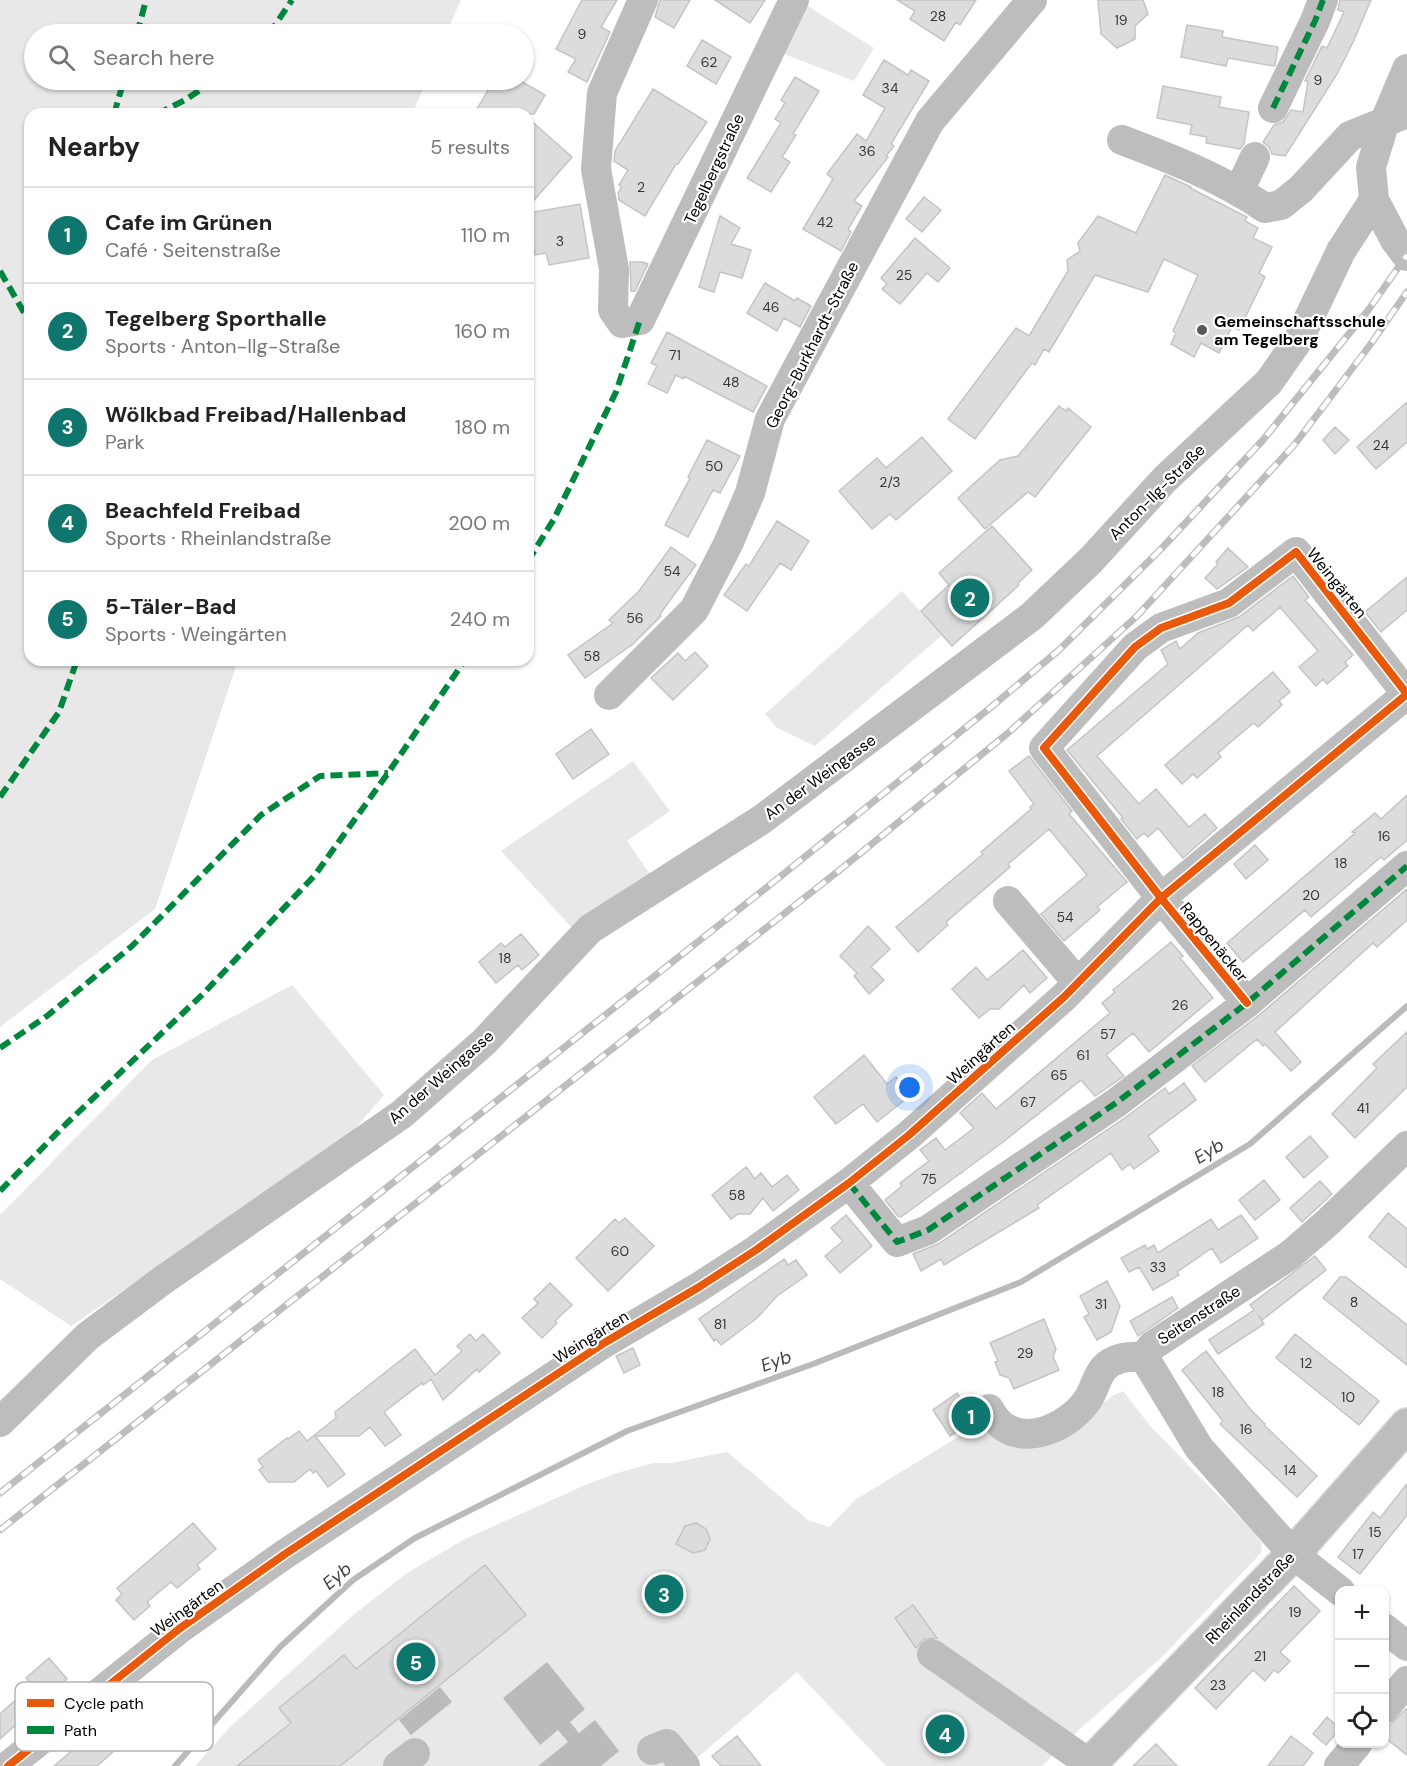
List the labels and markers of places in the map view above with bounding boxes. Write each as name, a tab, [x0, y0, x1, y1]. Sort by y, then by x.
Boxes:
place label: Gemeinschaftsschule am Tegelberg	[1214, 311, 1386, 350]
marker: Gemeinschaftsschule am Tegelberg	[1195, 323, 1209, 337]
pin: 2	[950, 576, 990, 620]
pin: 1	[952, 1394, 990, 1438]
pin: 3	[644, 1572, 684, 1616]
pin: 5	[396, 1640, 436, 1684]
pin: 4	[926, 1712, 964, 1756]

